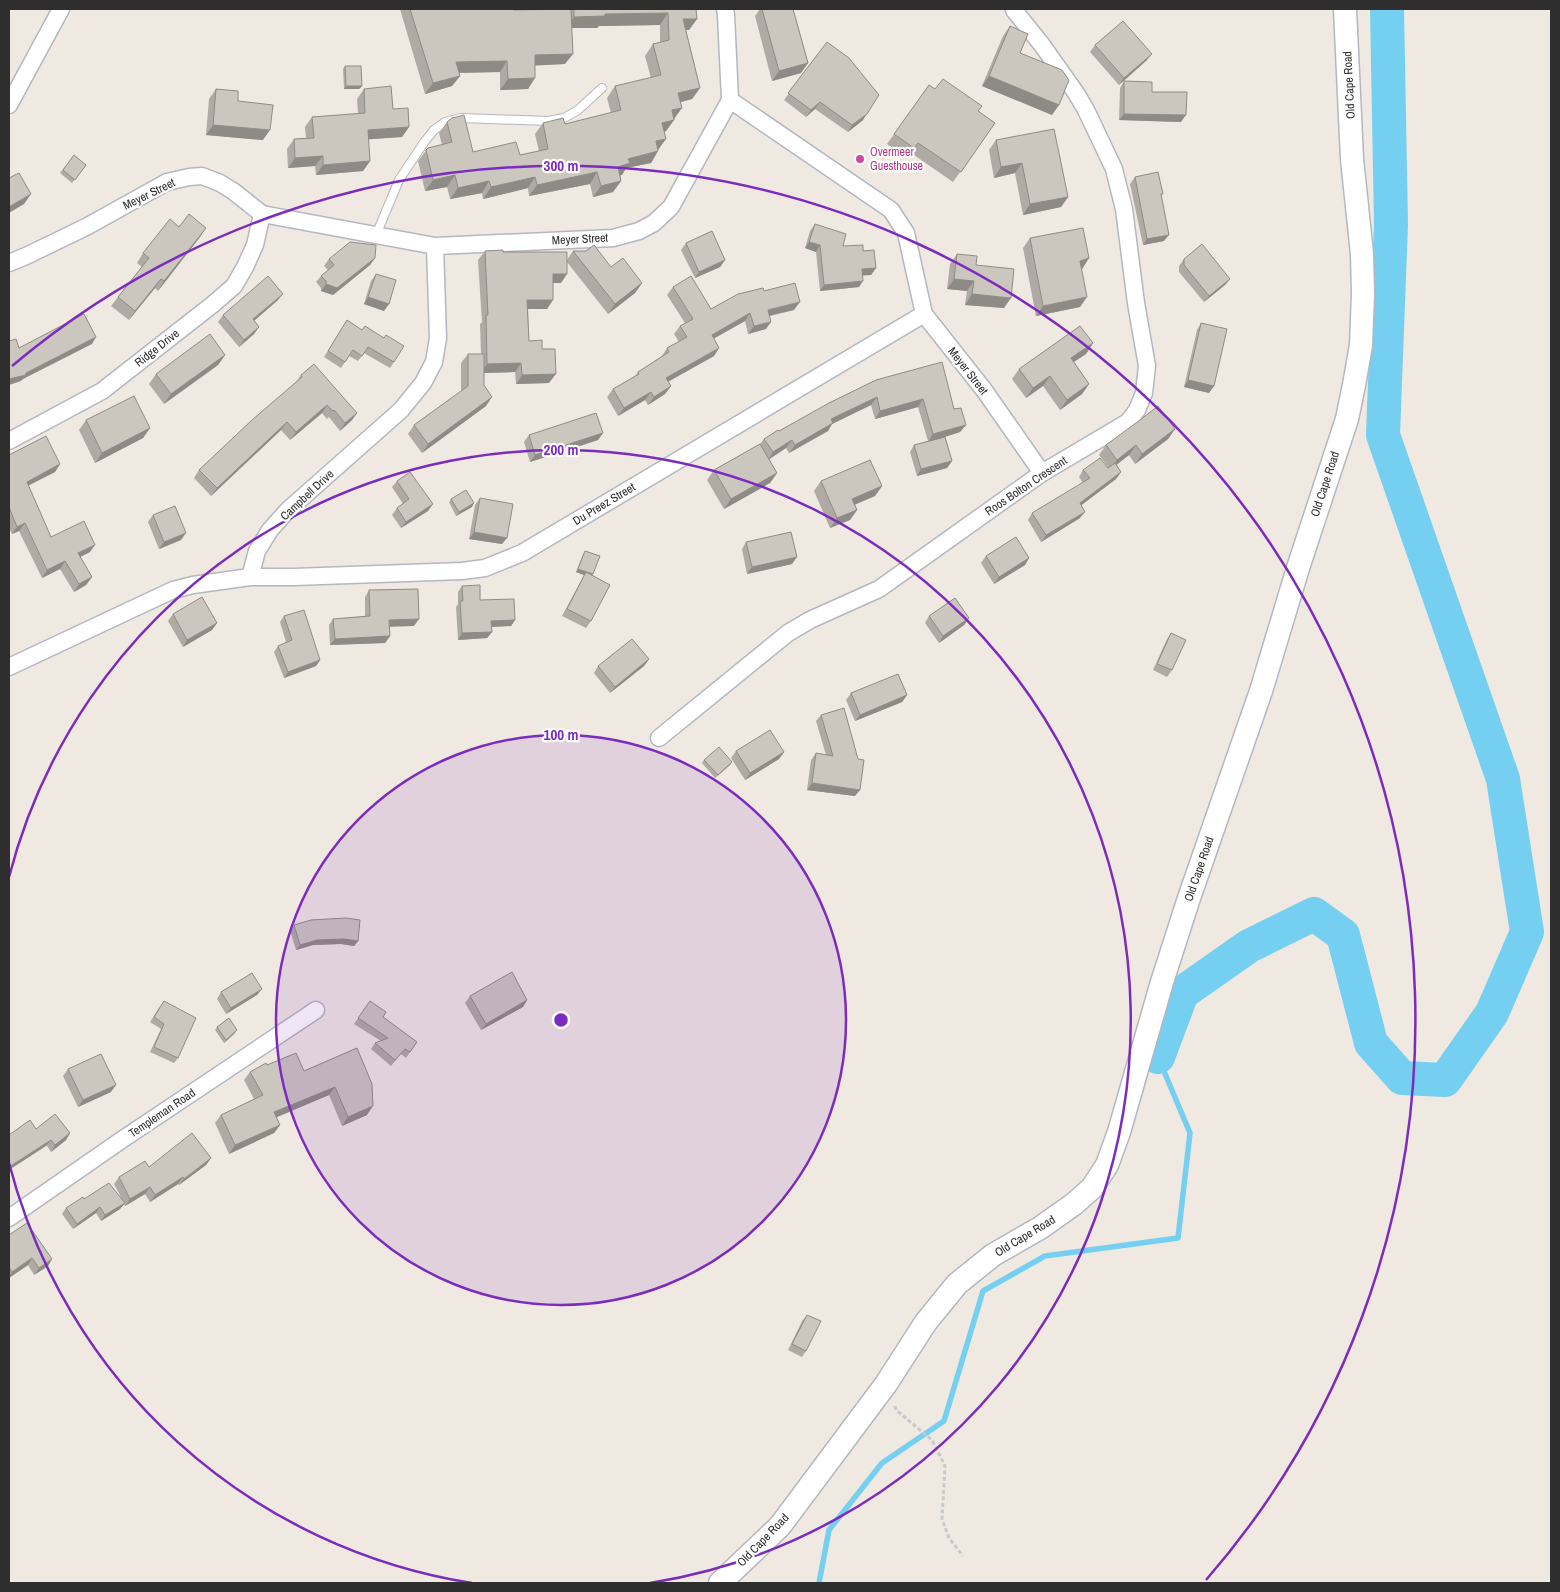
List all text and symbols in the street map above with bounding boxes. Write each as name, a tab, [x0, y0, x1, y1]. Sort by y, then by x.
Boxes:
street label: Old Cape Road	[1339, 51, 1359, 119]
place label: Overmeer Guesthouse	[870, 144, 923, 174]
marker: Overmeer Guesthouse	[854, 153, 866, 165]
text: 300 m	[544, 155, 578, 176]
street label: Meyer Street	[120, 174, 178, 214]
street label: Meyer Street	[551, 230, 609, 248]
street label: Ridge Drive	[131, 326, 183, 370]
street label: Meyer Street	[944, 344, 992, 398]
text: 200 m	[544, 439, 578, 460]
street label: Old Cape Road	[1307, 449, 1343, 519]
street label: Roos Bolton Crescent	[982, 452, 1070, 519]
street label: Campbell Drive	[277, 466, 337, 524]
street label: Du Preez Street	[570, 479, 638, 529]
text: 100 m	[544, 724, 578, 745]
street label: Old Cape Road	[1180, 834, 1218, 904]
centre of rings	[552, 1011, 570, 1029]
street label: Templeman Road	[126, 1085, 198, 1141]
street label: Old Cape Road	[992, 1212, 1058, 1260]
street label: Old Cape Road	[734, 1510, 792, 1570]

